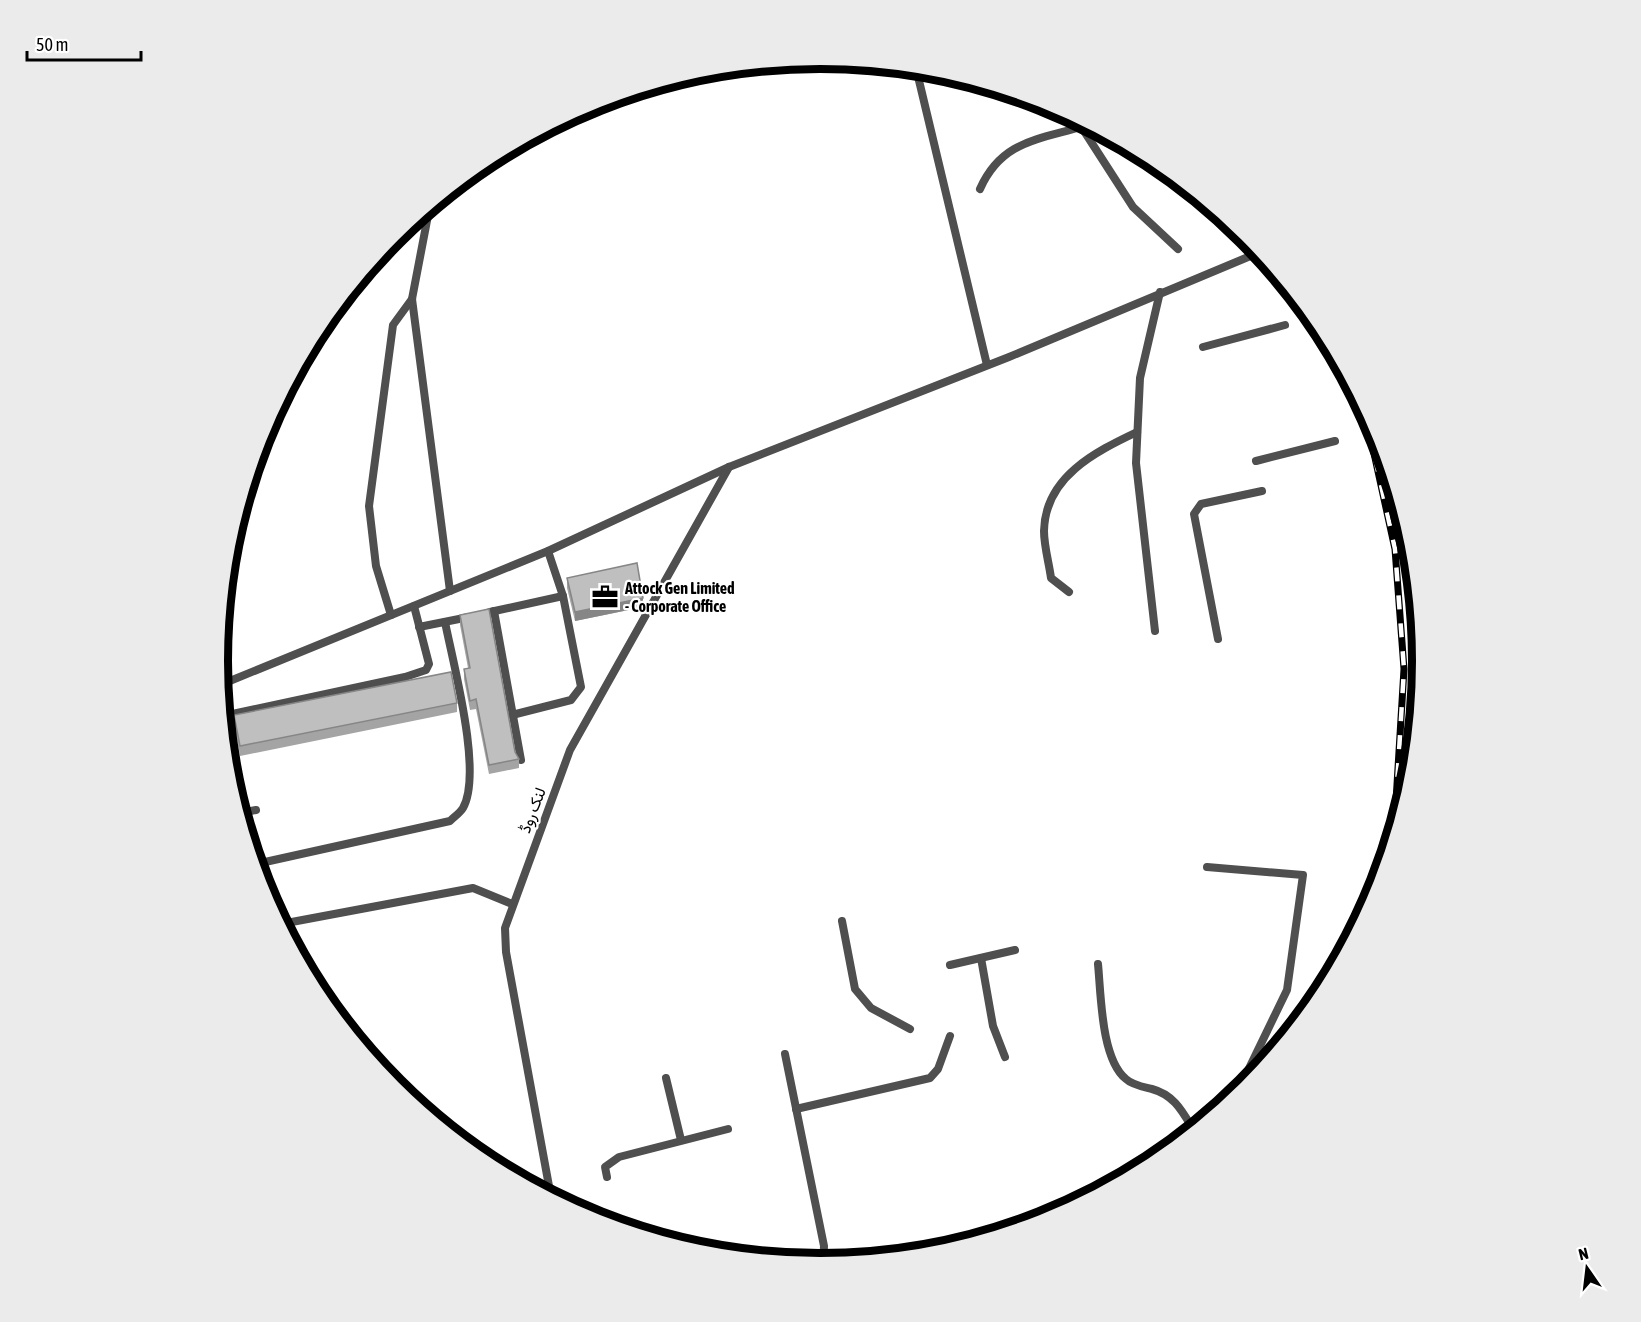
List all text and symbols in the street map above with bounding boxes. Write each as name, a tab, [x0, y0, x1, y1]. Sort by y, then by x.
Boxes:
scale bar	[27, 24, 141, 62]
text: 50 m	[36, 34, 68, 55]
place label: Attock Gen Limited - Corporate Office	[624, 579, 735, 615]
office icon: Attock Gen Limited - Corporate Office	[590, 582, 620, 612]
street label: لنک روڈ	[515, 785, 551, 836]
north arrow	[1557, 1238, 1617, 1298]
text: N	[1577, 1244, 1590, 1263]

